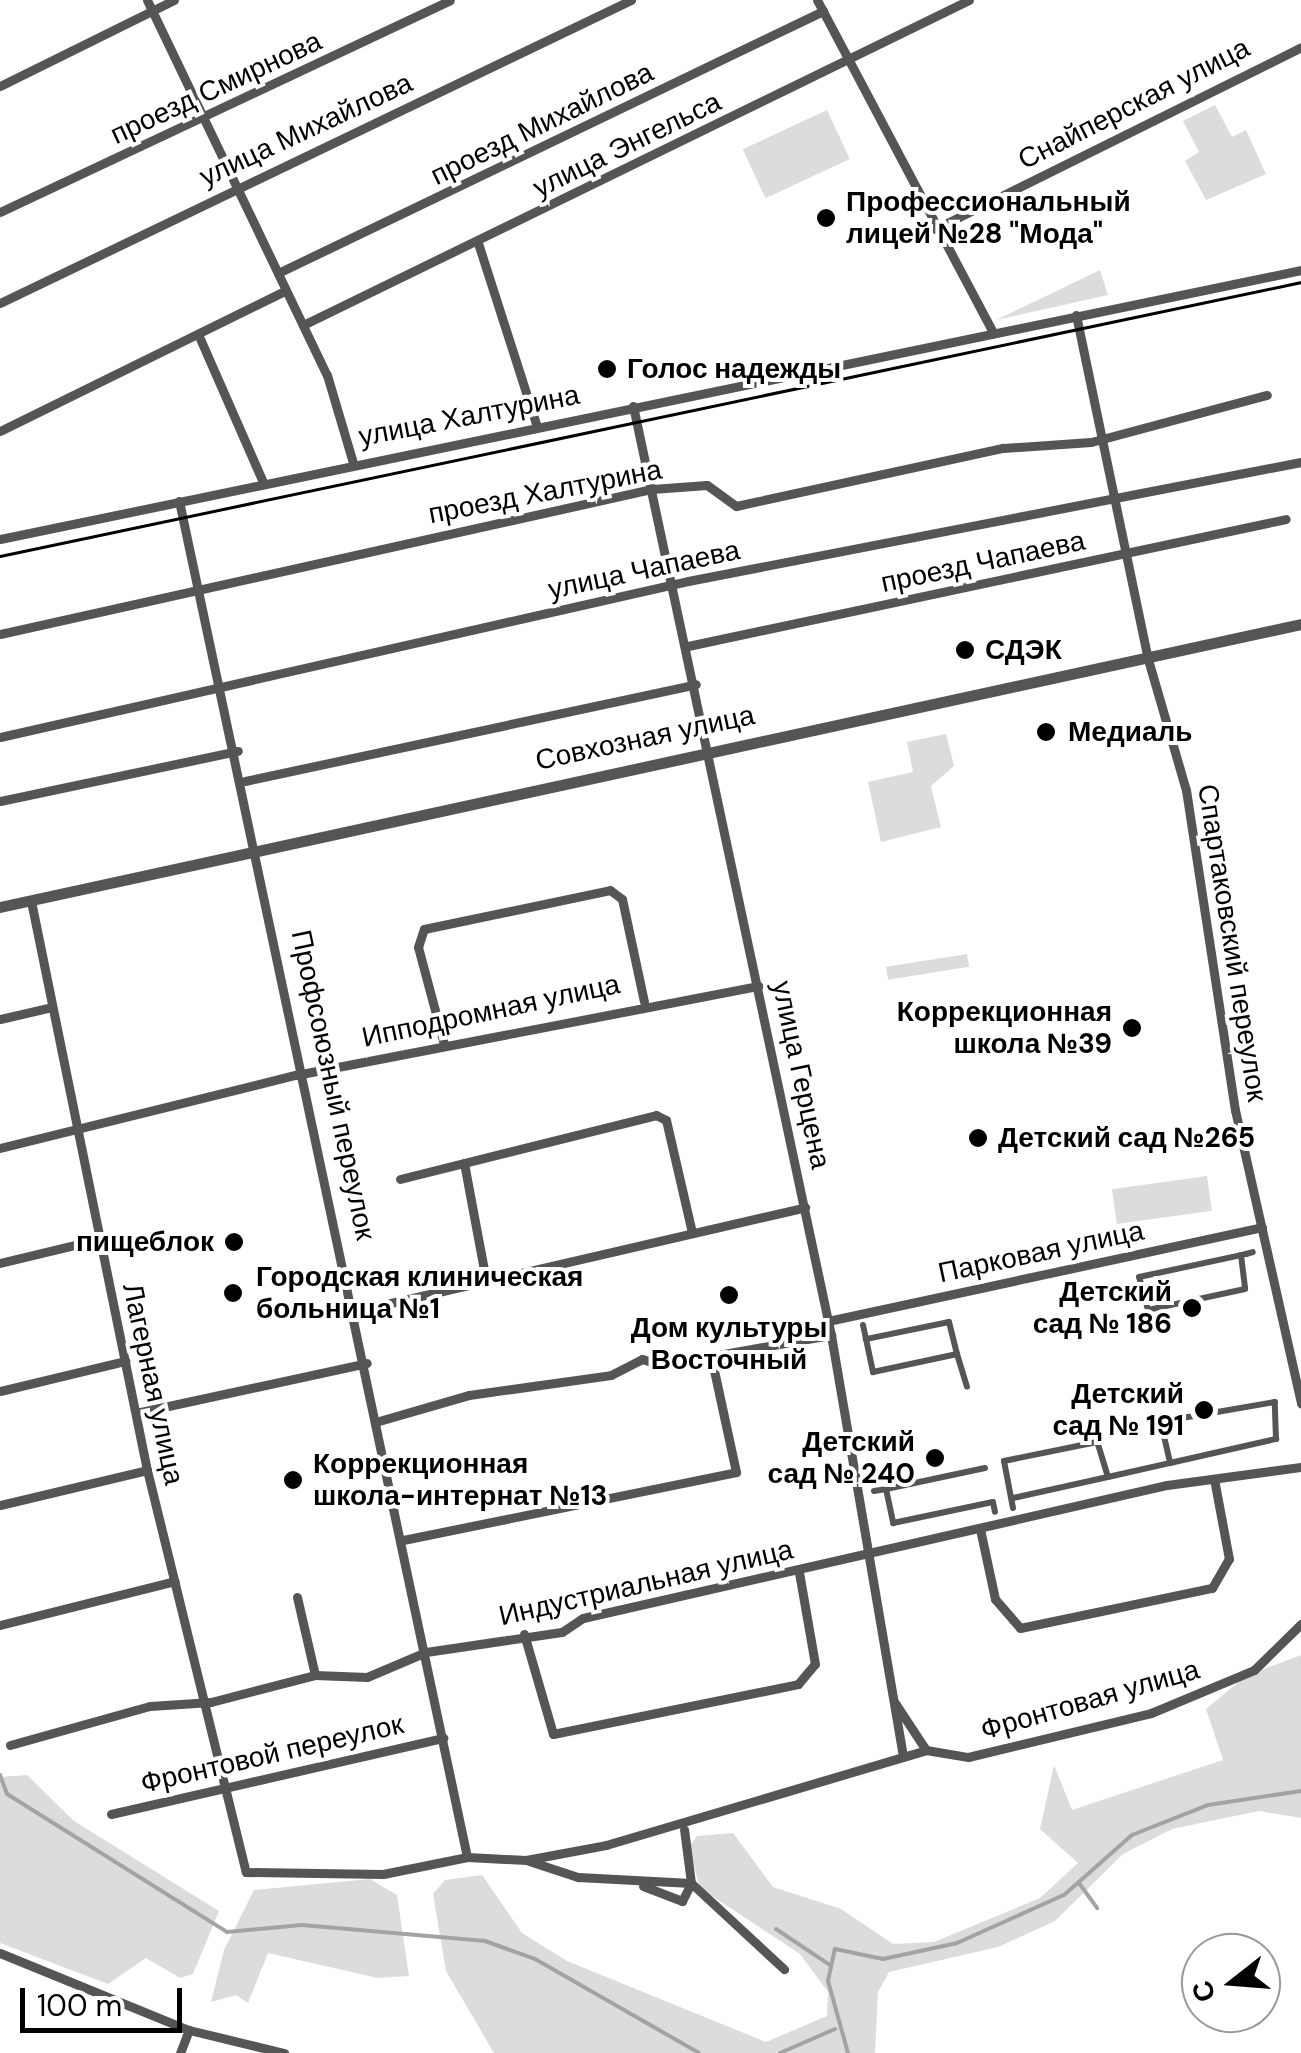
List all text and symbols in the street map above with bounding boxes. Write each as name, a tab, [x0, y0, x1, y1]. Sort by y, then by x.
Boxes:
street label: проезд Смирнова	[105, 24, 327, 152]
street label: Снайперская улица	[1013, 31, 1255, 177]
street label: проезд Михайлова	[425, 56, 659, 192]
street label: улица Михайлова	[194, 66, 418, 194]
street label: улица Энгельса	[528, 85, 726, 205]
place label: Профессиональный лицей №28 "Мода"	[846, 185, 1131, 251]
marker: Профессиональный лицей №28 "Мода"	[815, 207, 837, 229]
place label: Голос надежды	[627, 352, 841, 386]
marker: Голос надежды	[596, 358, 618, 380]
street label: улица Халтурина	[356, 378, 582, 454]
street label: проезд Халтурина	[426, 453, 664, 531]
street label: проезд Чапаева	[878, 524, 1088, 600]
street label: улица Чапаева	[545, 533, 743, 607]
place label: СДЭК	[985, 633, 1062, 667]
marker: СДЭК	[954, 639, 976, 661]
street label: Совхозная улица	[532, 698, 758, 778]
place label: Медиаль	[1068, 715, 1192, 749]
marker: Медиаль	[1033, 719, 1059, 745]
street label: Спартаковский переулок	[1190, 782, 1274, 1104]
street label: Профсоюзный переулок	[284, 927, 382, 1243]
street label: Ипподромная улица	[359, 967, 623, 1055]
street label: улица Герцена	[765, 978, 837, 1172]
place label: Коррекционная школа №39	[897, 995, 1112, 1061]
marker: Коррекционная школа №39	[1121, 1017, 1143, 1039]
place label: Детский сад №265	[998, 1121, 1255, 1155]
marker: Детский сад №265	[967, 1127, 989, 1149]
street label: Парковая улица	[935, 1214, 1147, 1290]
place label: пищеблок	[76, 1225, 214, 1259]
marker: пищеблок	[223, 1231, 245, 1253]
place label: Городская клиническая больница №1	[256, 1260, 583, 1326]
place label: Детский сад № 186	[1033, 1275, 1172, 1341]
street label: Лагерная улица	[115, 1280, 191, 1488]
marker: Городская клиническая больница №1	[220, 1280, 246, 1306]
marker: Дом культуры Восточный	[718, 1284, 740, 1306]
marker: Детский сад № 186	[1181, 1297, 1203, 1319]
place label: Дом культуры Восточный	[631, 1311, 827, 1377]
place label: Детский сад № 191	[1052, 1377, 1184, 1443]
marker: Детский сад № 191	[1193, 1399, 1215, 1421]
place label: Детский сад № 240	[767, 1425, 915, 1491]
place label: Коррекционная школа-интернат №13	[313, 1447, 607, 1513]
marker: Детский сад № 240	[924, 1447, 946, 1469]
marker: Коррекционная школа-интернат №13	[282, 1469, 304, 1491]
street label: Индустриальная улица	[496, 1533, 796, 1633]
street label: Фронтовая улица	[977, 1653, 1203, 1747]
street label: Фронтовой переулок	[137, 1707, 407, 1801]
north arrow	[1181, 1933, 1281, 2033]
scale bar	[25, 1968, 188, 2030]
text: С	[1183, 1976, 1224, 2006]
text: 100 m	[37, 1986, 122, 2025]

